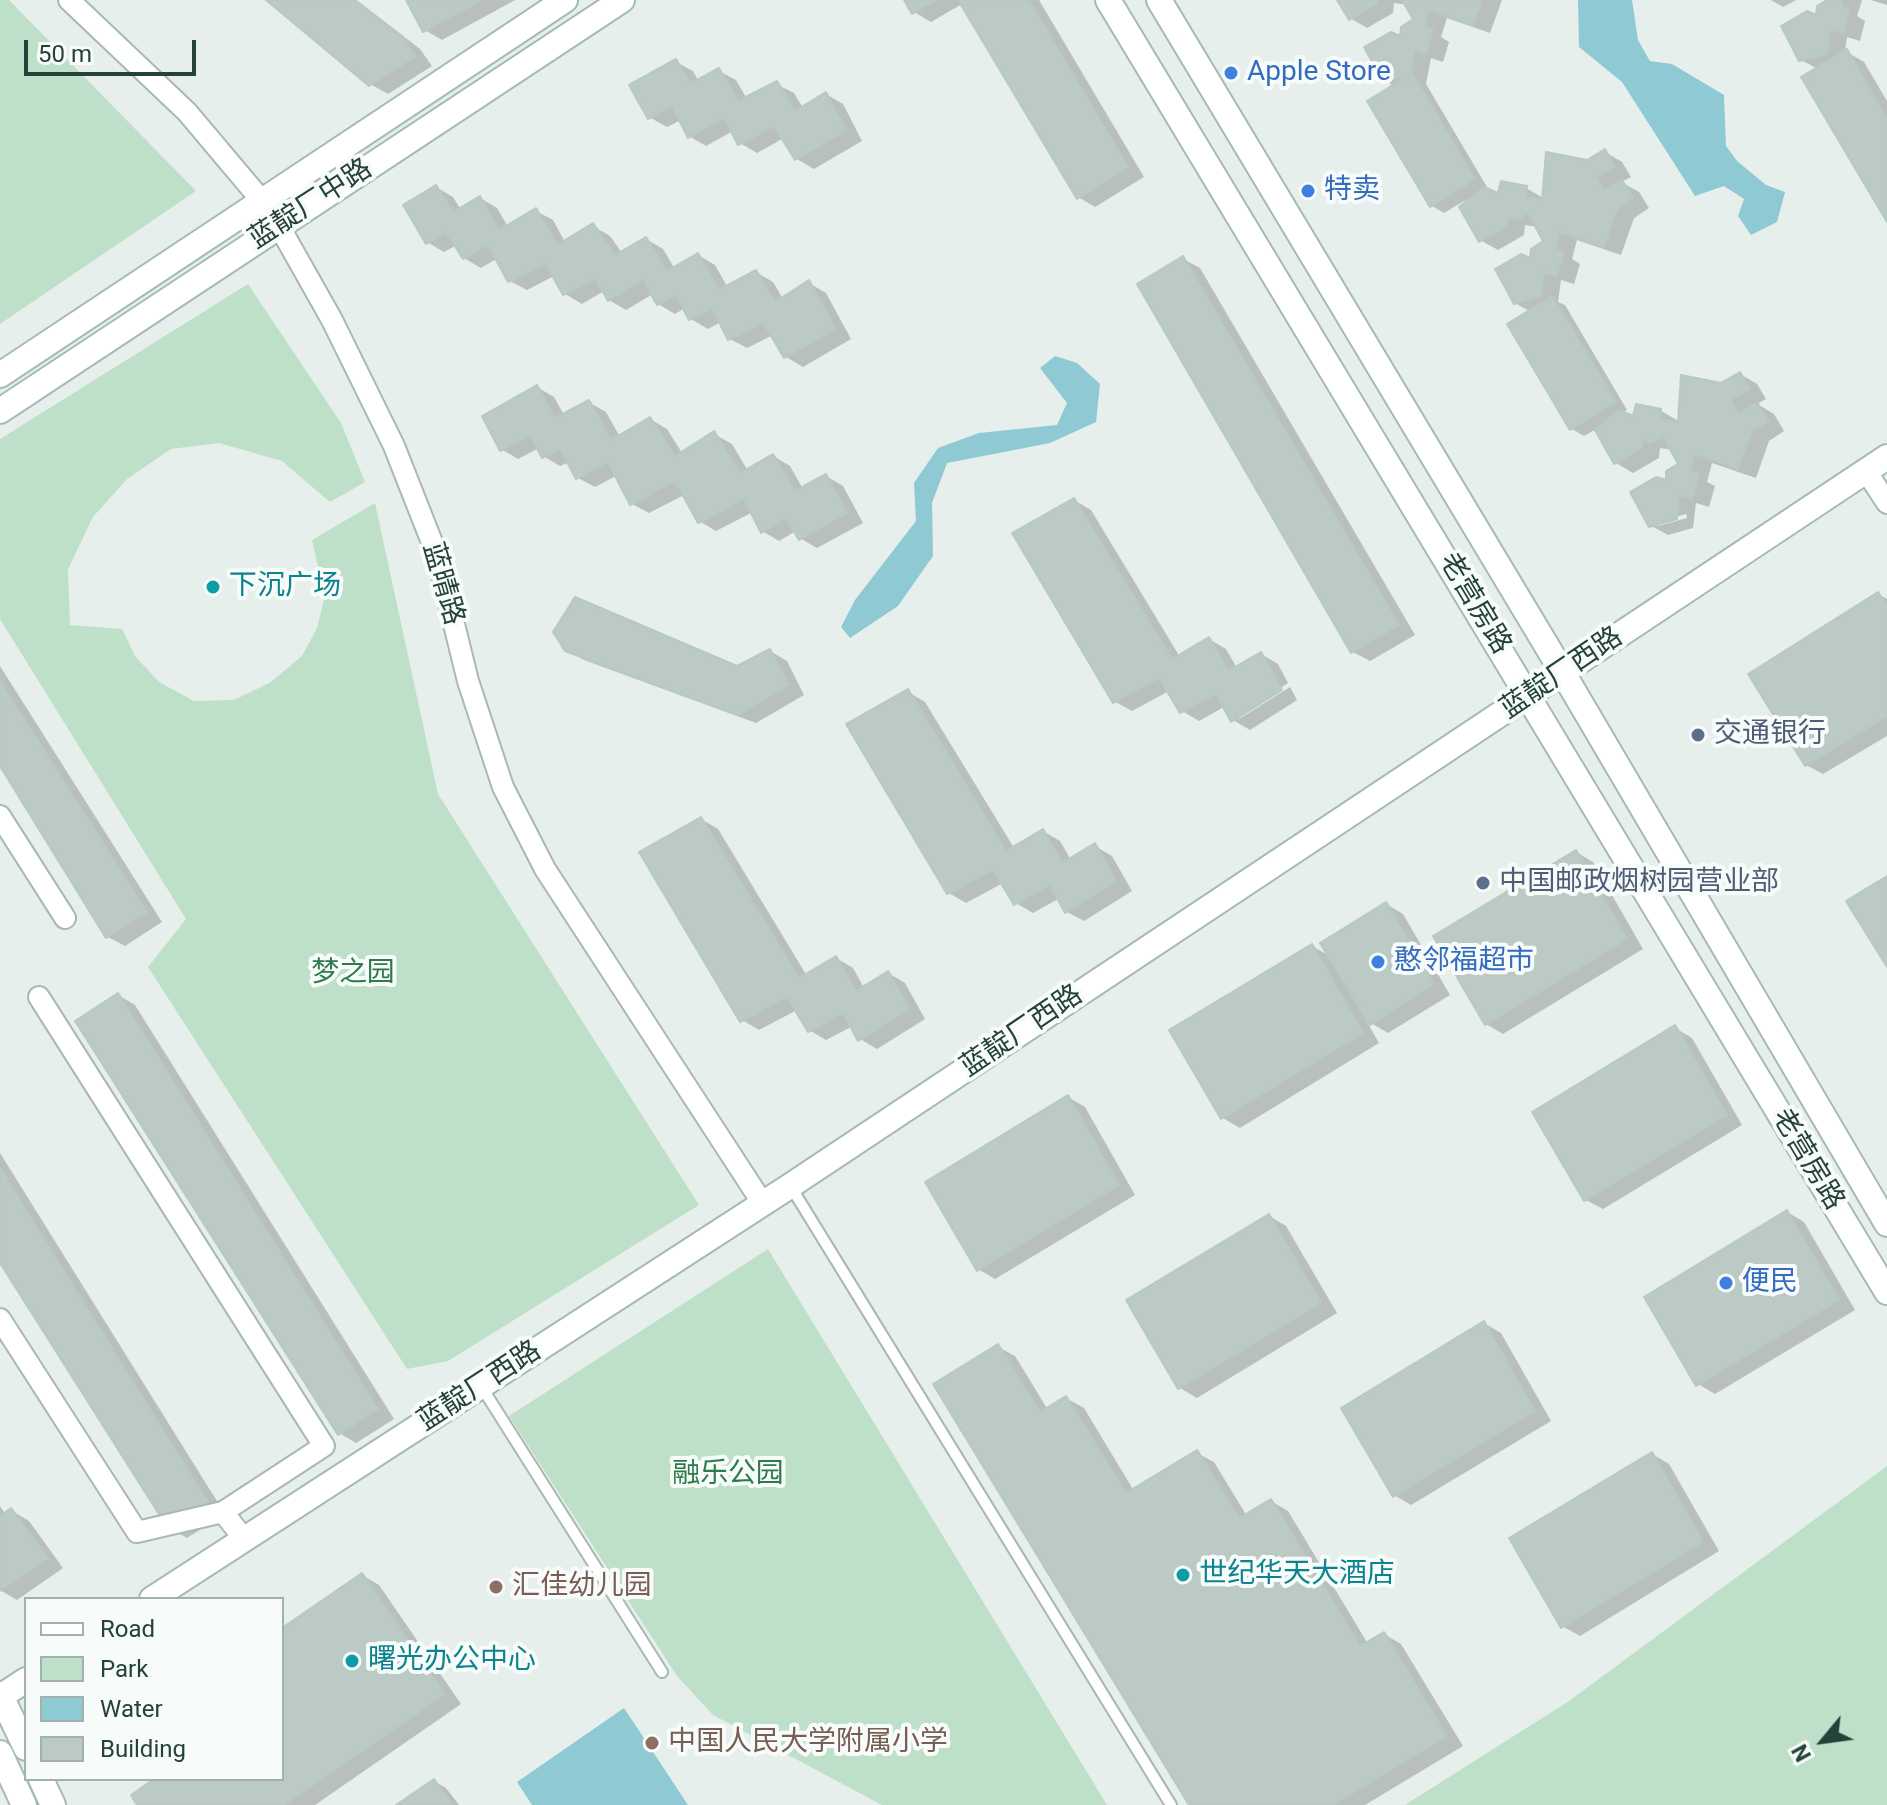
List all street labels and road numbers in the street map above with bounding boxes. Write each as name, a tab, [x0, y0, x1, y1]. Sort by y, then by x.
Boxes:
street label: 蓝靛厂中路	[243, 153, 379, 257]
street label: 蓝晴路	[414, 539, 470, 629]
street label: 老营房路	[1431, 547, 1517, 661]
street label: 蓝靛厂西路	[1495, 621, 1629, 727]
street label: 蓝靛厂西路	[955, 979, 1089, 1085]
street label: 老营房路	[1764, 1103, 1850, 1217]
street label: 蓝靛厂西路	[412, 1335, 548, 1439]

